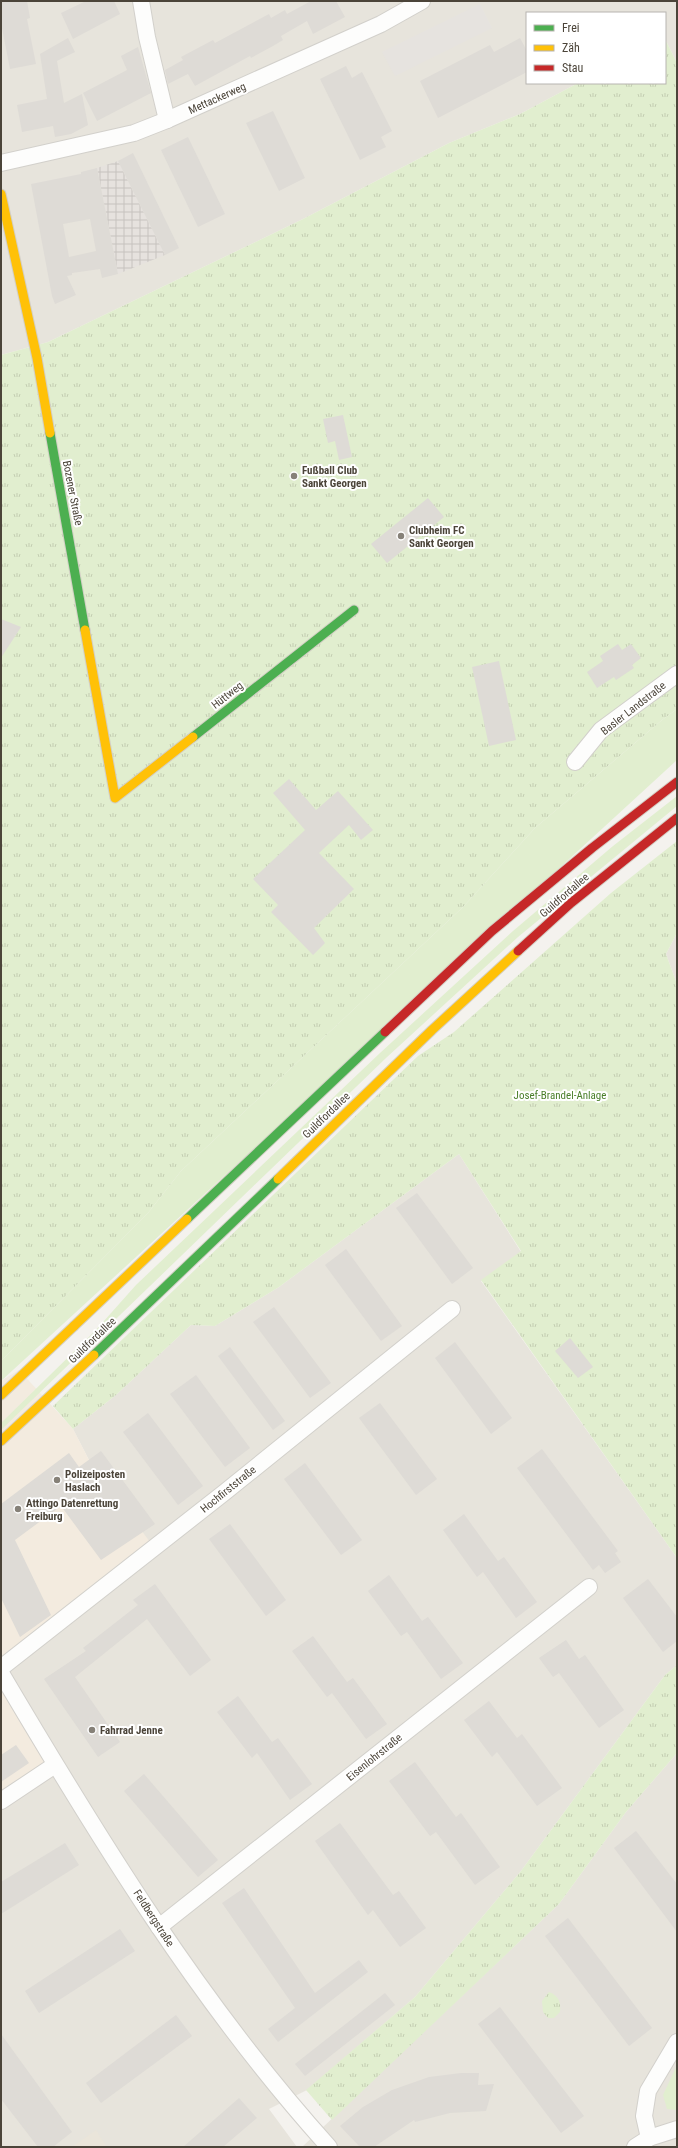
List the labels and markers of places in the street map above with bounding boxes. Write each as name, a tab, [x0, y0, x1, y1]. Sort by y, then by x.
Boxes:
place label: Fußball Club Sankt Georgen	[302, 464, 367, 490]
marker: Fußball Club Sankt Georgen	[289, 471, 299, 481]
place label: Clubheim FC Sankt Georgen	[409, 524, 474, 550]
marker: Clubheim FC Sankt Georgen	[396, 531, 406, 541]
place label: Polizeiposten Haslach	[65, 1468, 125, 1494]
marker: Polizeiposten Haslach	[52, 1475, 62, 1485]
place label: Attingo Datenrettung Freiburg	[26, 1497, 118, 1523]
marker: Attingo Datenrettung Freiburg	[13, 1504, 23, 1514]
place label: Fahrrad Jenne	[100, 1724, 163, 1737]
marker: Fahrrad Jenne	[87, 1725, 97, 1735]

